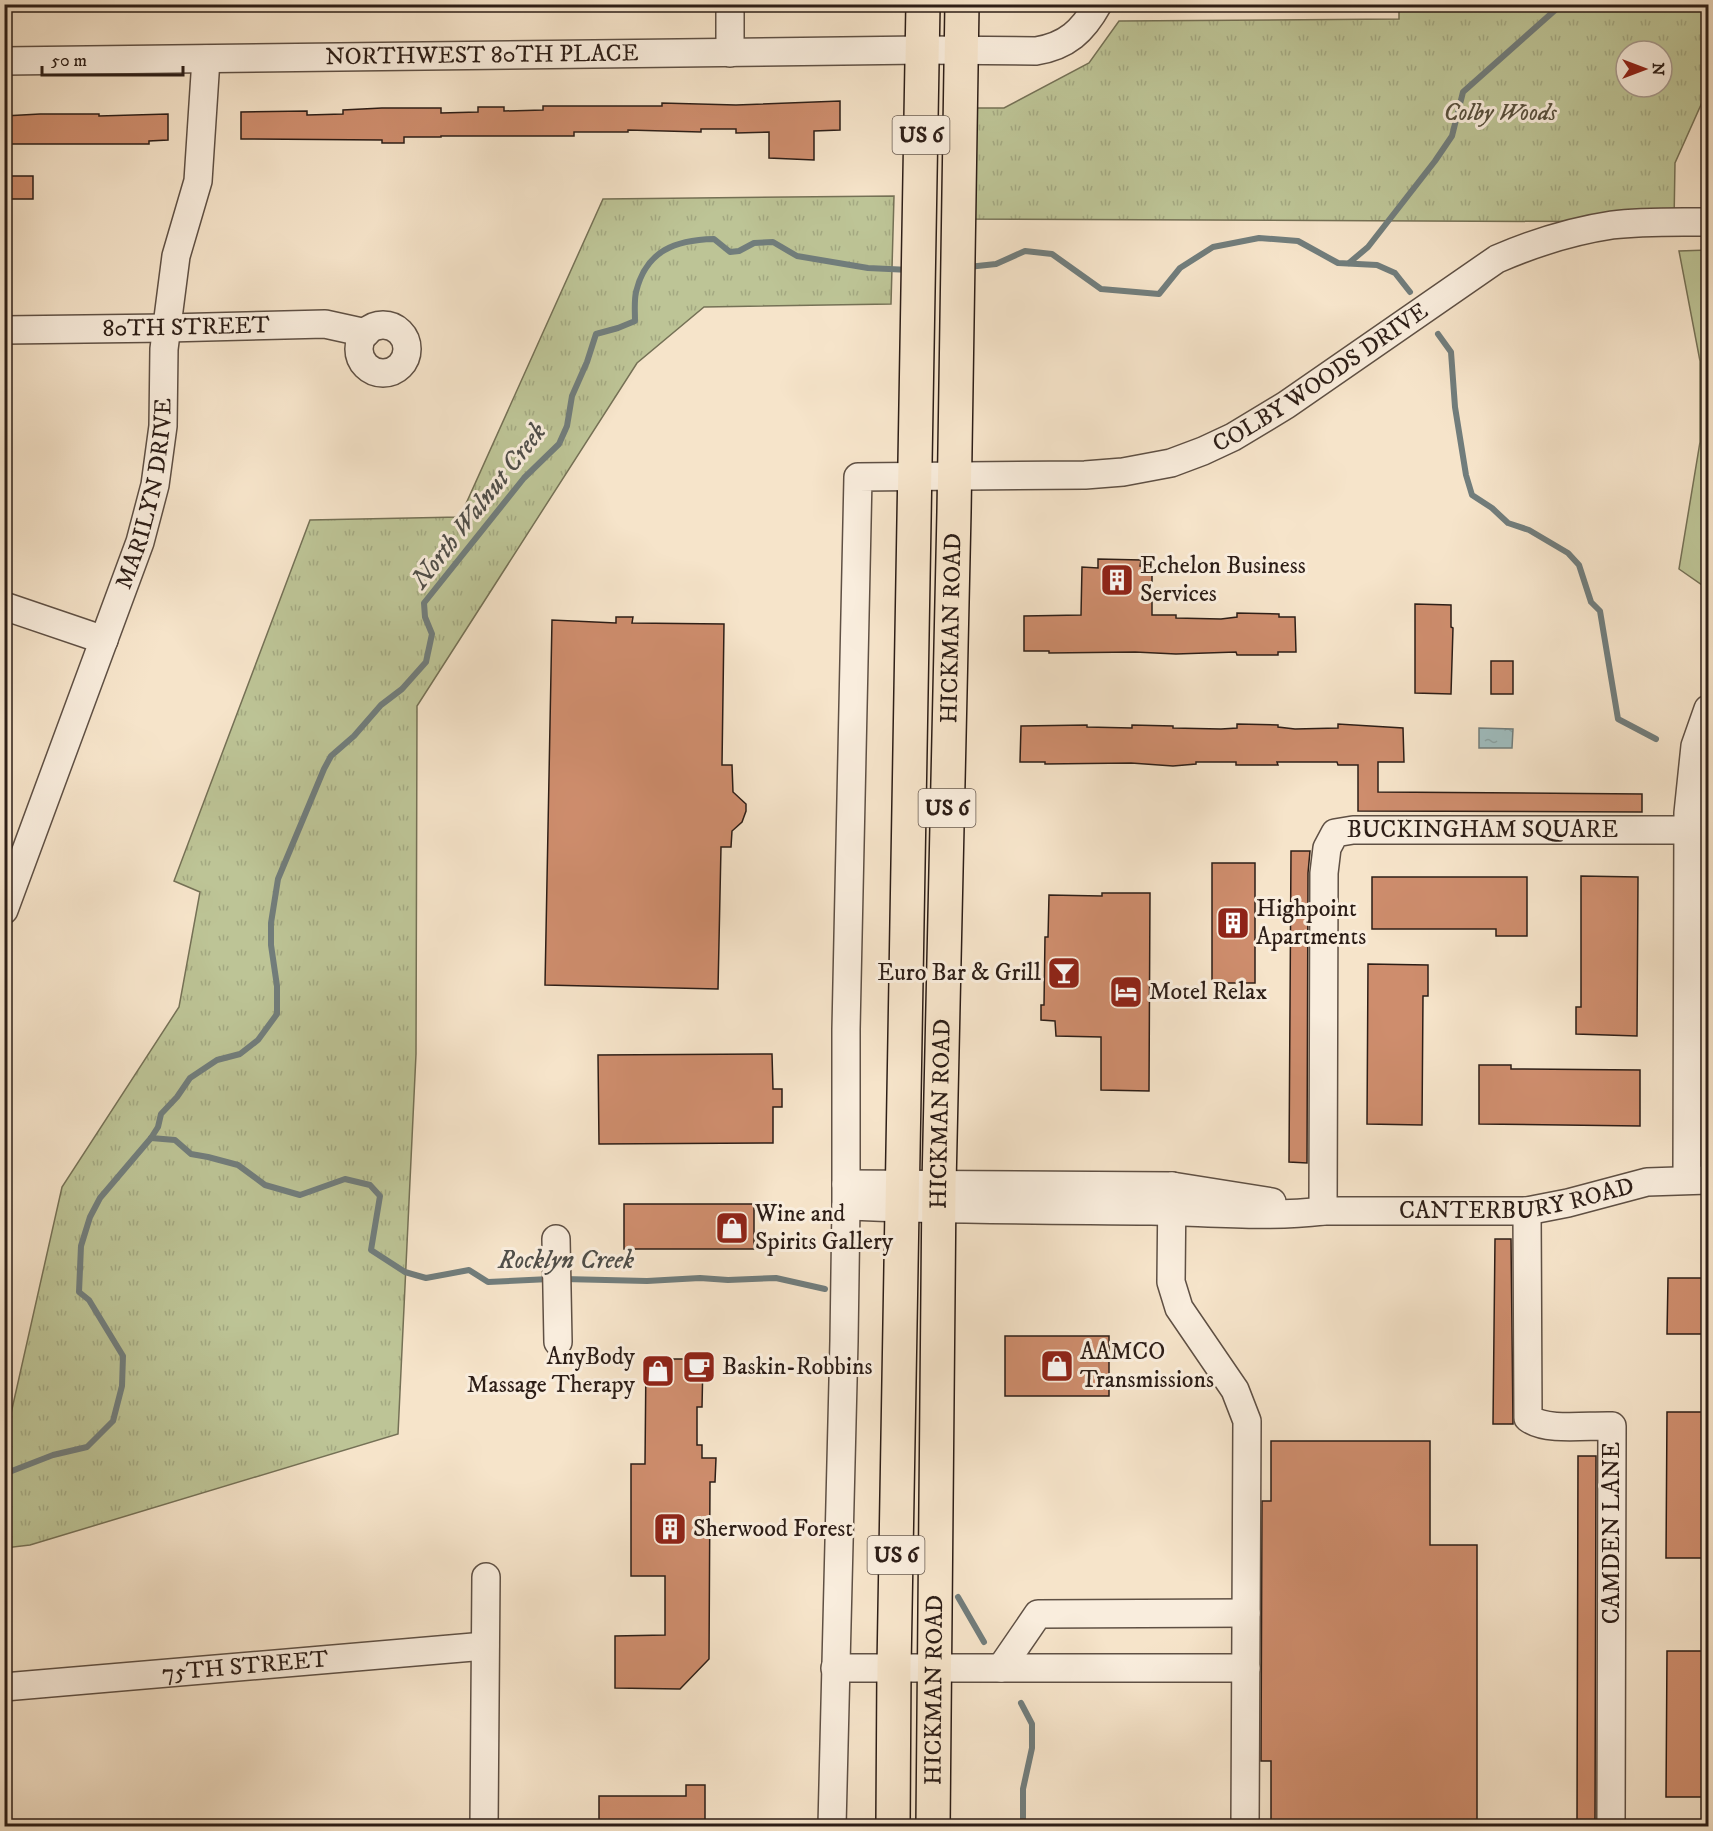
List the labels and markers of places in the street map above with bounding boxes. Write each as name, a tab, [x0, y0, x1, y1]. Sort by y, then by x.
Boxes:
place label: Echelon Business Services	[1140, 551, 1306, 609]
building icon: Echelon Business Services	[1099, 562, 1135, 598]
place label: Highpoint Apartments	[1256, 894, 1366, 952]
building icon: Highpoint Apartments	[1215, 905, 1251, 941]
bar icon: Euro Bar & Grill	[1046, 955, 1082, 991]
place label: Euro Bar & Grill	[877, 958, 1042, 988]
hotel icon: Motel Relax	[1108, 974, 1144, 1010]
place label: Motel Relax	[1149, 977, 1267, 1007]
place label: Wine and Spirits Gallery	[754, 1199, 894, 1257]
shop icon: Wine and Spirits Gallery	[714, 1210, 750, 1246]
place label: AAMCO Transmissions	[1080, 1337, 1214, 1395]
place label: AnyBody Massage Therapy	[467, 1342, 636, 1400]
shop icon: AAMCO Transmissions	[1039, 1348, 1075, 1384]
cafe icon: Baskin-Robbins	[681, 1349, 717, 1385]
place label: Baskin-Robbins	[722, 1352, 873, 1382]
shop icon: AnyBody Massage Therapy	[640, 1353, 676, 1389]
building icon: Sherwood Forest	[652, 1511, 688, 1547]
place label: Sherwood Forest	[693, 1514, 853, 1544]

